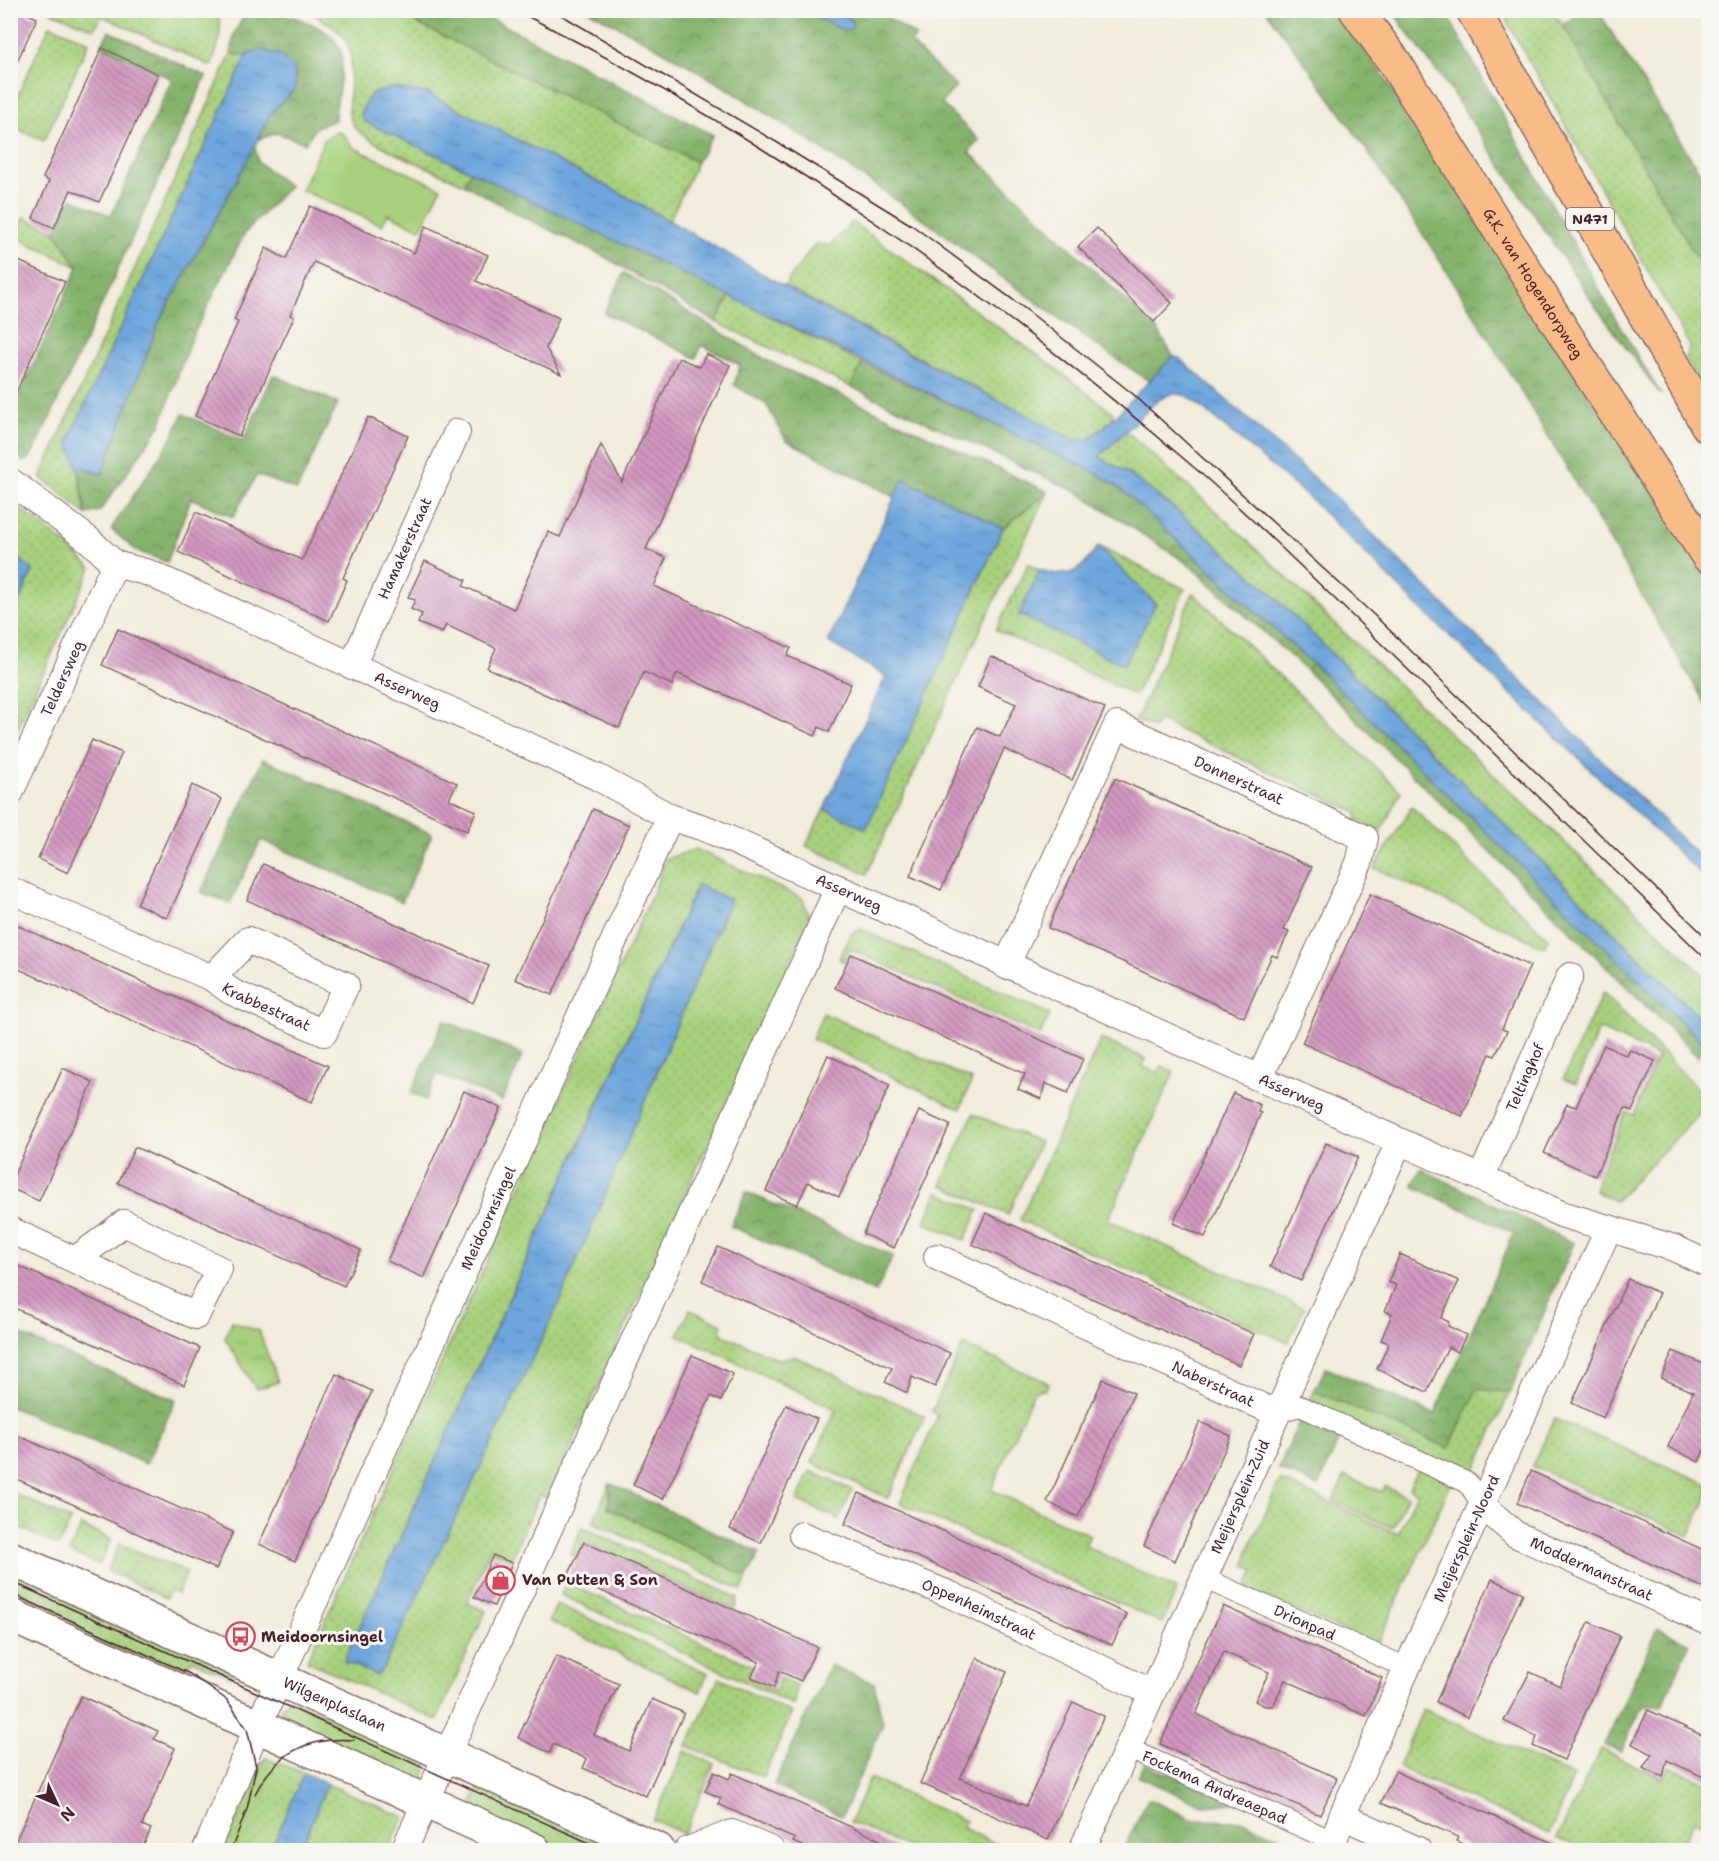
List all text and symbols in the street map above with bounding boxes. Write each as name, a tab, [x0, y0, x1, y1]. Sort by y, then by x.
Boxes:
street label: G.K. van Hogendorpweg	[1478, 204, 1588, 363]
road number: N471	[1566, 208, 1614, 230]
street label: Hamakerstraat	[373, 494, 436, 602]
street label: Teldersweg	[36, 637, 89, 720]
street label: Asserweg	[371, 667, 444, 714]
street label: Donnerstraat	[1191, 751, 1287, 810]
street label: Asserweg	[812, 869, 885, 917]
street label: Krabbestraat	[218, 978, 314, 1036]
street label: Teltinghof	[1502, 1040, 1549, 1114]
street label: Asserweg	[1255, 1069, 1328, 1116]
street label: Meidoornsingel	[456, 1163, 521, 1273]
street label: Naberstraat	[1169, 1356, 1258, 1412]
street label: Meijersplein-Zuid	[1206, 1436, 1275, 1557]
street label: Meijersplein-Noord	[1429, 1471, 1505, 1605]
street label: Moddermanstraat	[1527, 1532, 1656, 1606]
shop icon: Van Putten & Son	[485, 1564, 517, 1596]
place label: Van Putten & Son	[522, 1570, 658, 1590]
street label: Oppenheimstraat	[919, 1574, 1039, 1645]
street label: Drionpad	[1270, 1600, 1339, 1645]
bus stop icon: Meidoornsingel	[224, 1621, 256, 1653]
place label: Meidoornsingel	[261, 1627, 383, 1647]
street label: Wilgenplaslaan	[280, 1672, 389, 1736]
street label: Fockema Andreaepad	[1139, 1746, 1290, 1829]
north arrow	[27, 1774, 87, 1834]
text: N	[55, 1802, 79, 1826]

